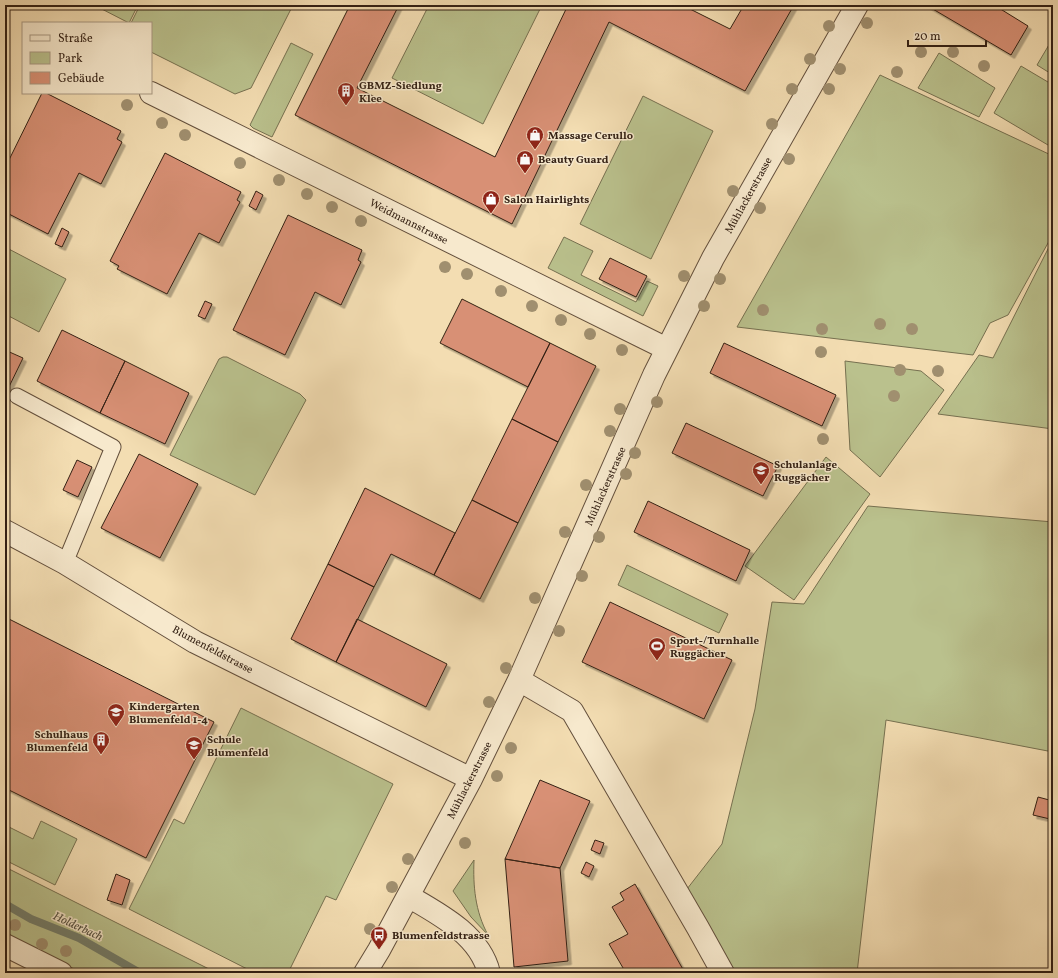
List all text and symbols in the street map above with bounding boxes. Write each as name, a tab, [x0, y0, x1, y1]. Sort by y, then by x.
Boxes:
legend	[22, 22, 152, 94]
scale bar	[908, 22, 986, 48]
text: 20 m	[914, 29, 941, 45]
text: Straße	[58, 31, 93, 47]
text: Park	[58, 51, 83, 67]
text: Gebäude	[58, 71, 105, 87]
place label: GBMZ-Siedlung Klee	[359, 79, 442, 107]
building icon: GBMZ-Siedlung Klee	[336, 81, 356, 106]
shop icon: Massage Cerullo	[525, 125, 545, 150]
place label: Massage Cerullo	[548, 129, 633, 144]
shop icon: Beauty Guard	[515, 149, 535, 174]
place label: Beauty Guard	[538, 153, 609, 168]
street label: Mühlackerstrasse	[722, 155, 777, 237]
shop icon: Salon Hairlights	[481, 189, 501, 214]
place label: Salon Hairlights	[504, 193, 589, 208]
street label: Weidmannstrasse	[366, 196, 450, 249]
street label: Mühlackerstrasse	[582, 445, 631, 529]
place label: Schulanlage Ruggächer	[774, 458, 838, 486]
school or university icon: Schulanlage Ruggächer	[751, 460, 771, 485]
street label: Blumenfeldstrasse	[169, 623, 255, 678]
place label: Sport-/Turnhalle Ruggächer	[670, 634, 759, 662]
sports icon: Sport-/Turnhalle Ruggächer	[647, 636, 667, 661]
place label: Kindergarten Blumenfeld 1-4	[129, 700, 208, 728]
school or university icon: Kindergarten Blumenfeld 1-4	[106, 702, 126, 727]
place label: Schulhaus Blumenfeld	[26, 728, 88, 756]
building icon: Schulhaus Blumenfeld	[91, 730, 111, 755]
place label: Schule Blumenfeld	[207, 733, 269, 761]
school or university icon: Schule Blumenfeld	[184, 735, 204, 760]
street label: Mühlackerstrasse	[444, 739, 496, 822]
water label: Holderbach	[50, 908, 105, 945]
bus stop icon: Blumenfeldstrasse	[369, 925, 389, 950]
place label: Blumenfeldstrasse	[392, 929, 490, 944]

